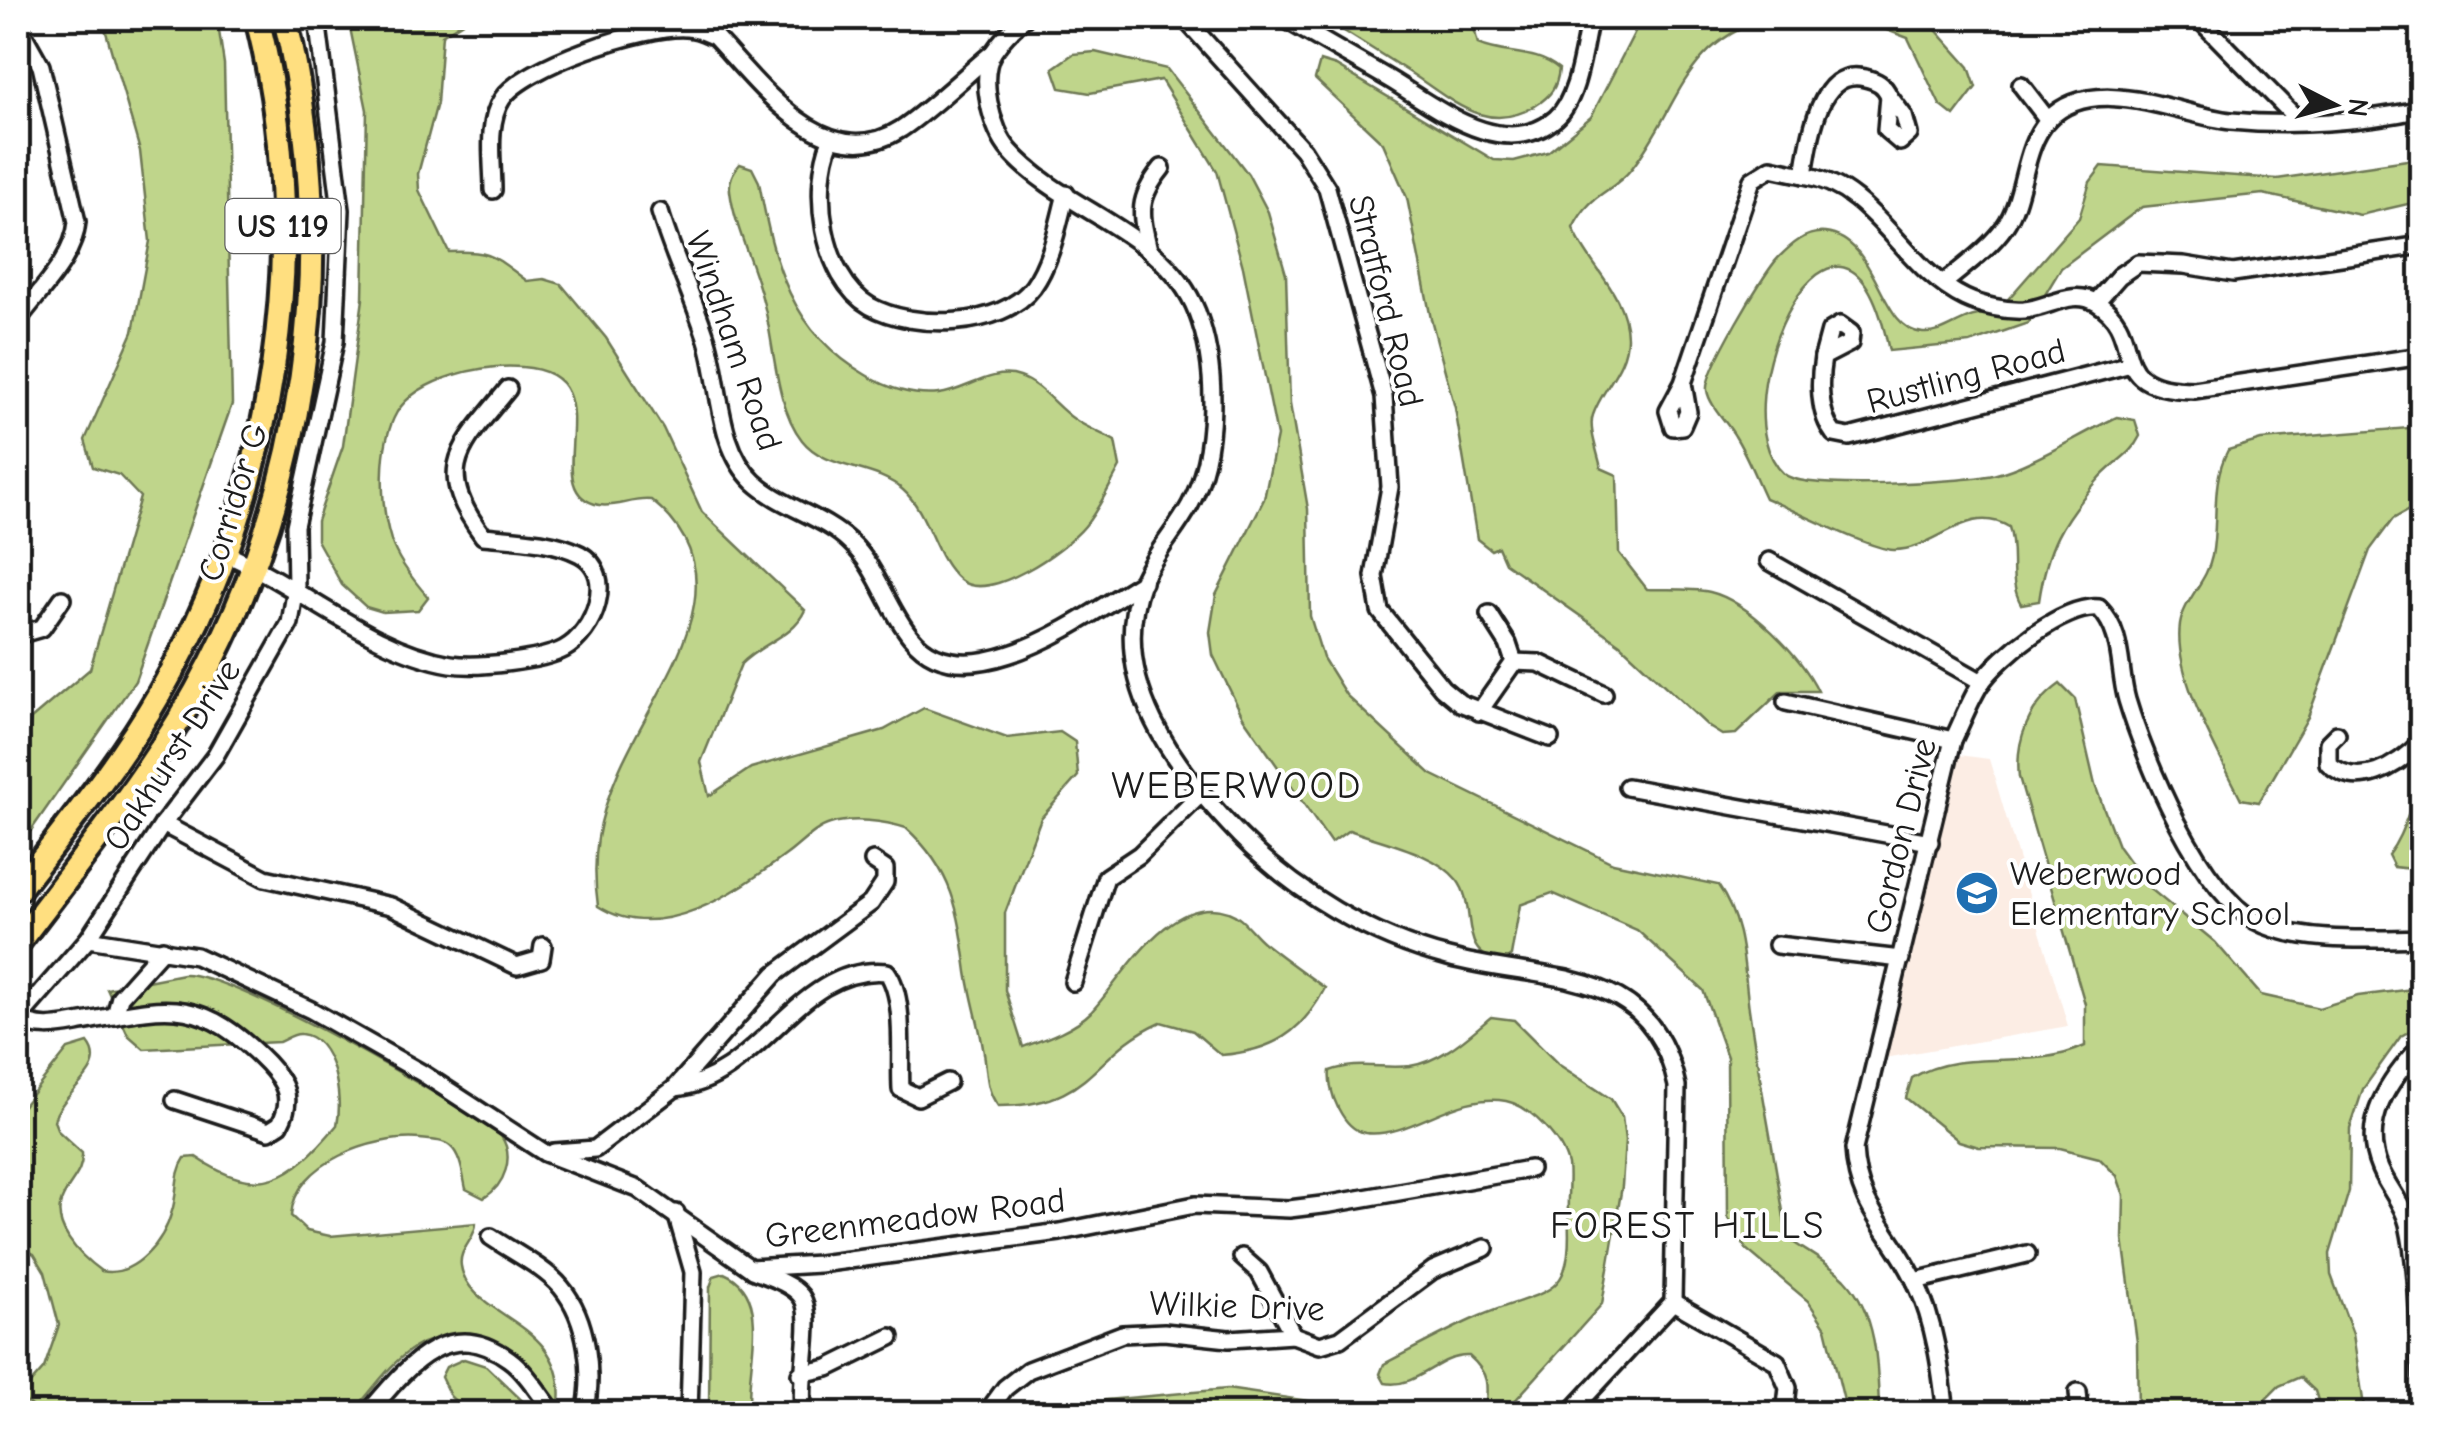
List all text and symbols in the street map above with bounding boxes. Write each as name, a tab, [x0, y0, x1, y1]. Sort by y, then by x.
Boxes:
north arrow	[2284, 55, 2384, 155]
text: N	[2341, 97, 2375, 118]
street label: Stratford Road	[1340, 191, 1432, 411]
road number: US 119	[226, 199, 340, 253]
street label: Windham Road	[677, 226, 791, 456]
street label: Rustling Road	[1862, 330, 2070, 422]
street label: Corridor G	[190, 418, 276, 586]
street label: Oakhurst Drive	[95, 652, 249, 858]
street label: Gordon Drive	[1857, 734, 1945, 938]
district label: WEBERWOOD	[1111, 764, 1363, 808]
place label: Weberwood Elementary School	[2010, 853, 2290, 934]
school or university icon: Weberwood Elementary School	[1954, 870, 2000, 916]
street label: Greenmeadow Road	[763, 1179, 1067, 1257]
district label: FOREST HILLS	[1550, 1204, 1826, 1248]
street label: Wilkie Drive	[1149, 1282, 1325, 1330]

